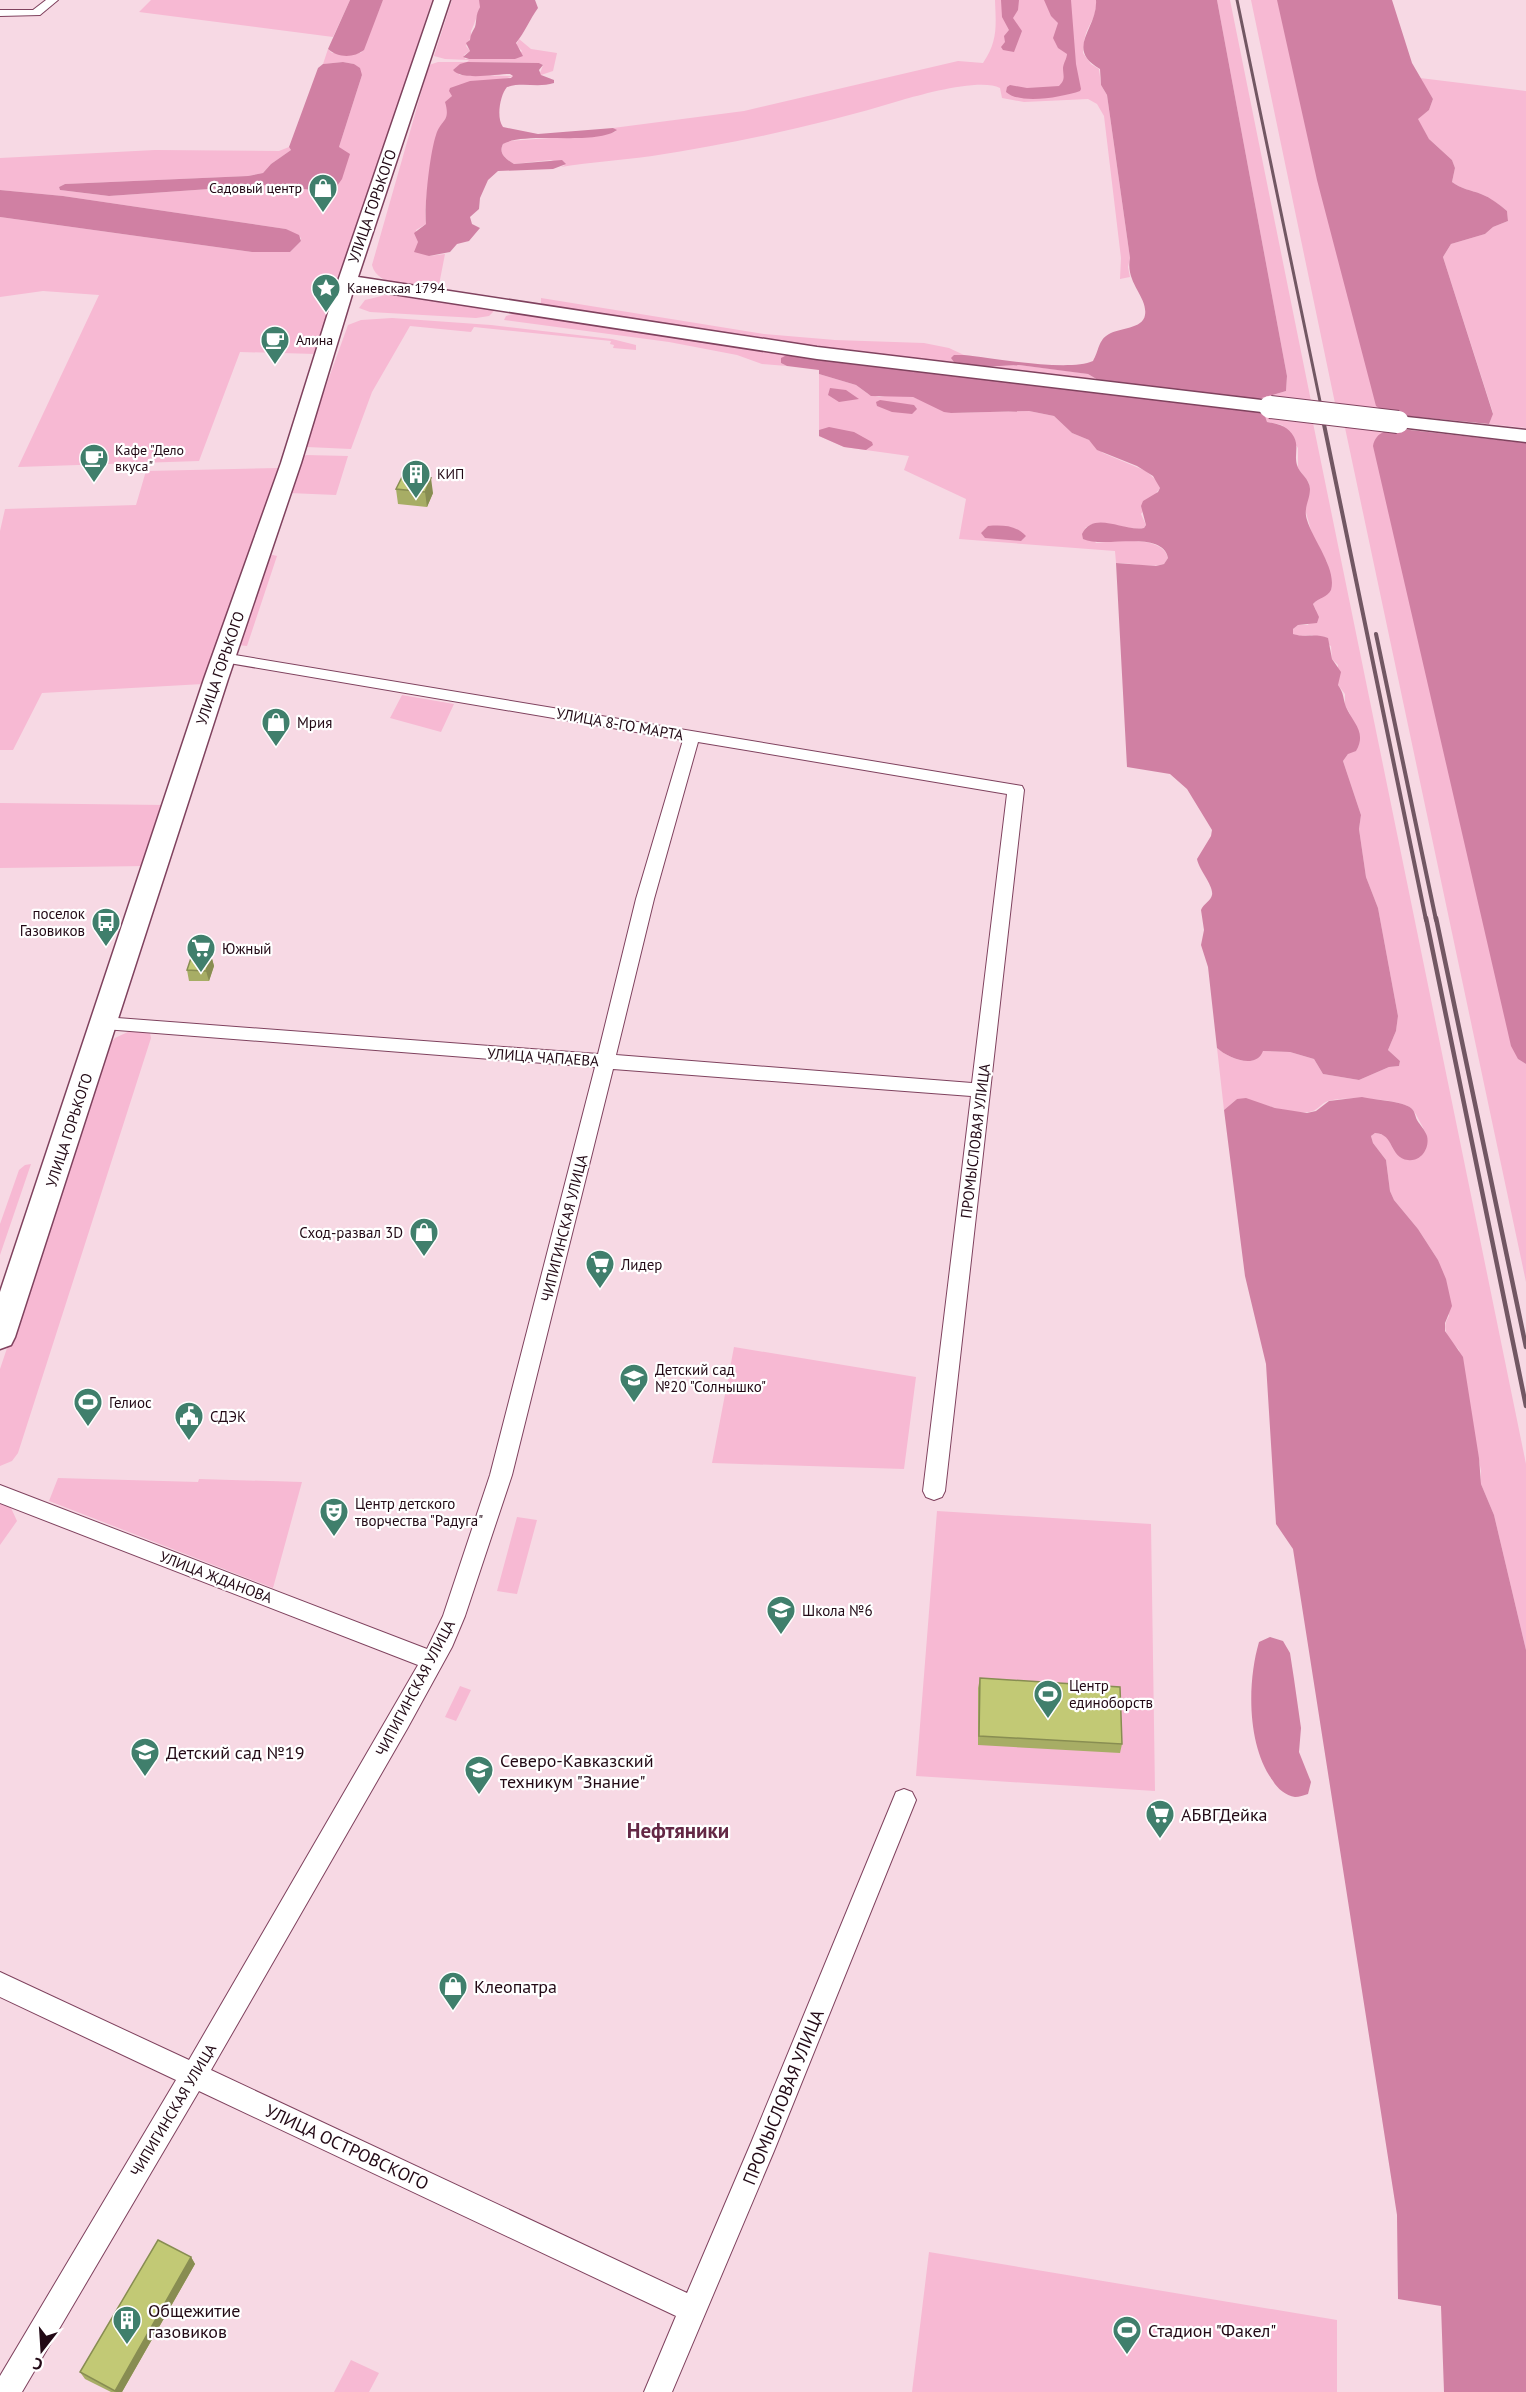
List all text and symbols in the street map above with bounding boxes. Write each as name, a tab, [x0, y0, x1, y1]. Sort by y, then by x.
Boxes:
street label: УЛИЦА ГОРЬКОГО	[344, 147, 400, 265]
shop icon: Садовый центр	[307, 172, 339, 214]
place label: Садовый центр	[209, 179, 302, 197]
place icon: Каневская 1794	[310, 272, 342, 314]
place label: Каневская 1794	[347, 279, 445, 297]
cafe icon: Алина	[259, 324, 291, 366]
place label: Алина	[296, 331, 333, 349]
place label: Кафе "Дело вкуса"	[115, 441, 184, 475]
cafe icon: Кафе "Дело вкуса"	[78, 442, 110, 484]
building icon: КИП	[400, 458, 432, 500]
place label: КИП	[437, 465, 464, 483]
street label: УЛИЦА ГОРЬКОГО	[192, 609, 248, 727]
street label: УЛИЦА 8-ГО МАРТА	[555, 703, 685, 745]
shop icon: Мрия	[260, 706, 292, 748]
place label: Мрия	[297, 713, 332, 732]
place label: поселок Газовиков	[20, 904, 86, 940]
bus stop icon: поселок Газовиков	[90, 906, 122, 948]
supermarket icon: Южный	[185, 932, 217, 974]
place label: Южный	[222, 939, 271, 958]
street label: УЛИЦА ЧАПАЕВА	[486, 1044, 600, 1070]
street label: ПРОМЫСЛОВАЯ УЛИЦА	[956, 1062, 994, 1220]
street label: УЛИЦА ГОРЬКОГО	[42, 1071, 96, 1189]
street label: ЧИПИГИНСКАЯ УЛИЦА	[536, 1152, 592, 1304]
shop icon: Сход-развал 3D	[408, 1216, 440, 1258]
place label: Сход-развал 3D	[299, 1223, 403, 1242]
supermarket icon: Лидер	[584, 1248, 616, 1290]
place label: Лидер	[620, 1255, 662, 1274]
place label: Детский сад №20 "Солнышко"	[655, 1360, 766, 1396]
school or university icon: Детский сад №20 "Солнышко"	[618, 1362, 650, 1404]
sports icon: Гелиос	[72, 1386, 104, 1428]
place label: Гелиос	[109, 1393, 152, 1412]
public building icon: СДЭК	[173, 1400, 205, 1442]
place label: СДЭК	[210, 1407, 246, 1426]
place label: Центр детского творчества "Радуга"	[355, 1494, 483, 1530]
theatre icon: Центр детского творчества "Радуга"	[318, 1496, 350, 1538]
street label: УЛИЦА ЖДАНОВА	[157, 1547, 275, 1607]
school or university icon: Школа №6	[765, 1594, 797, 1636]
place label: Школа №6	[802, 1601, 873, 1620]
street label: ЧИПИГИНСКАЯ УЛИЦА	[371, 1617, 459, 1759]
place label: Центр единоборств	[1069, 1676, 1153, 1712]
sports icon: Центр единоборств	[1032, 1678, 1064, 1720]
school or university icon: Детский сад №19	[129, 1736, 161, 1778]
place label: Детский сад №19	[166, 1741, 304, 1764]
place label: Северо-Кавказский техникум "Знание"	[500, 1749, 654, 1793]
school or university icon: Северо-Кавказский техникум "Знание"	[463, 1754, 495, 1796]
supermarket icon: АБВГДейка	[1144, 1798, 1176, 1840]
place label: АБВГДейка	[1181, 1803, 1267, 1826]
district label: Нефтяники	[627, 1817, 729, 1844]
shop icon: Клеопатра	[437, 1970, 469, 2012]
place label: Клеопатра	[474, 1975, 557, 1998]
street label: ПРОМЫСЛОВАЯ УЛИЦА	[737, 2005, 829, 2188]
street label: ЧИПИГИНСКАЯ УЛИЦА	[126, 2040, 220, 2180]
street label: УЛИЦА ОСТРОВСКОГО	[262, 2099, 432, 2195]
place label: Общежитие газовиков	[148, 2299, 240, 2343]
building icon: Общежитие газовиков	[111, 2304, 143, 2346]
sports icon: Стадион "Факел"	[1111, 2314, 1143, 2356]
place label: Стадион "Факел"	[1148, 2319, 1276, 2342]
north arrow	[12, 2320, 72, 2380]
text: С	[30, 2353, 45, 2375]

